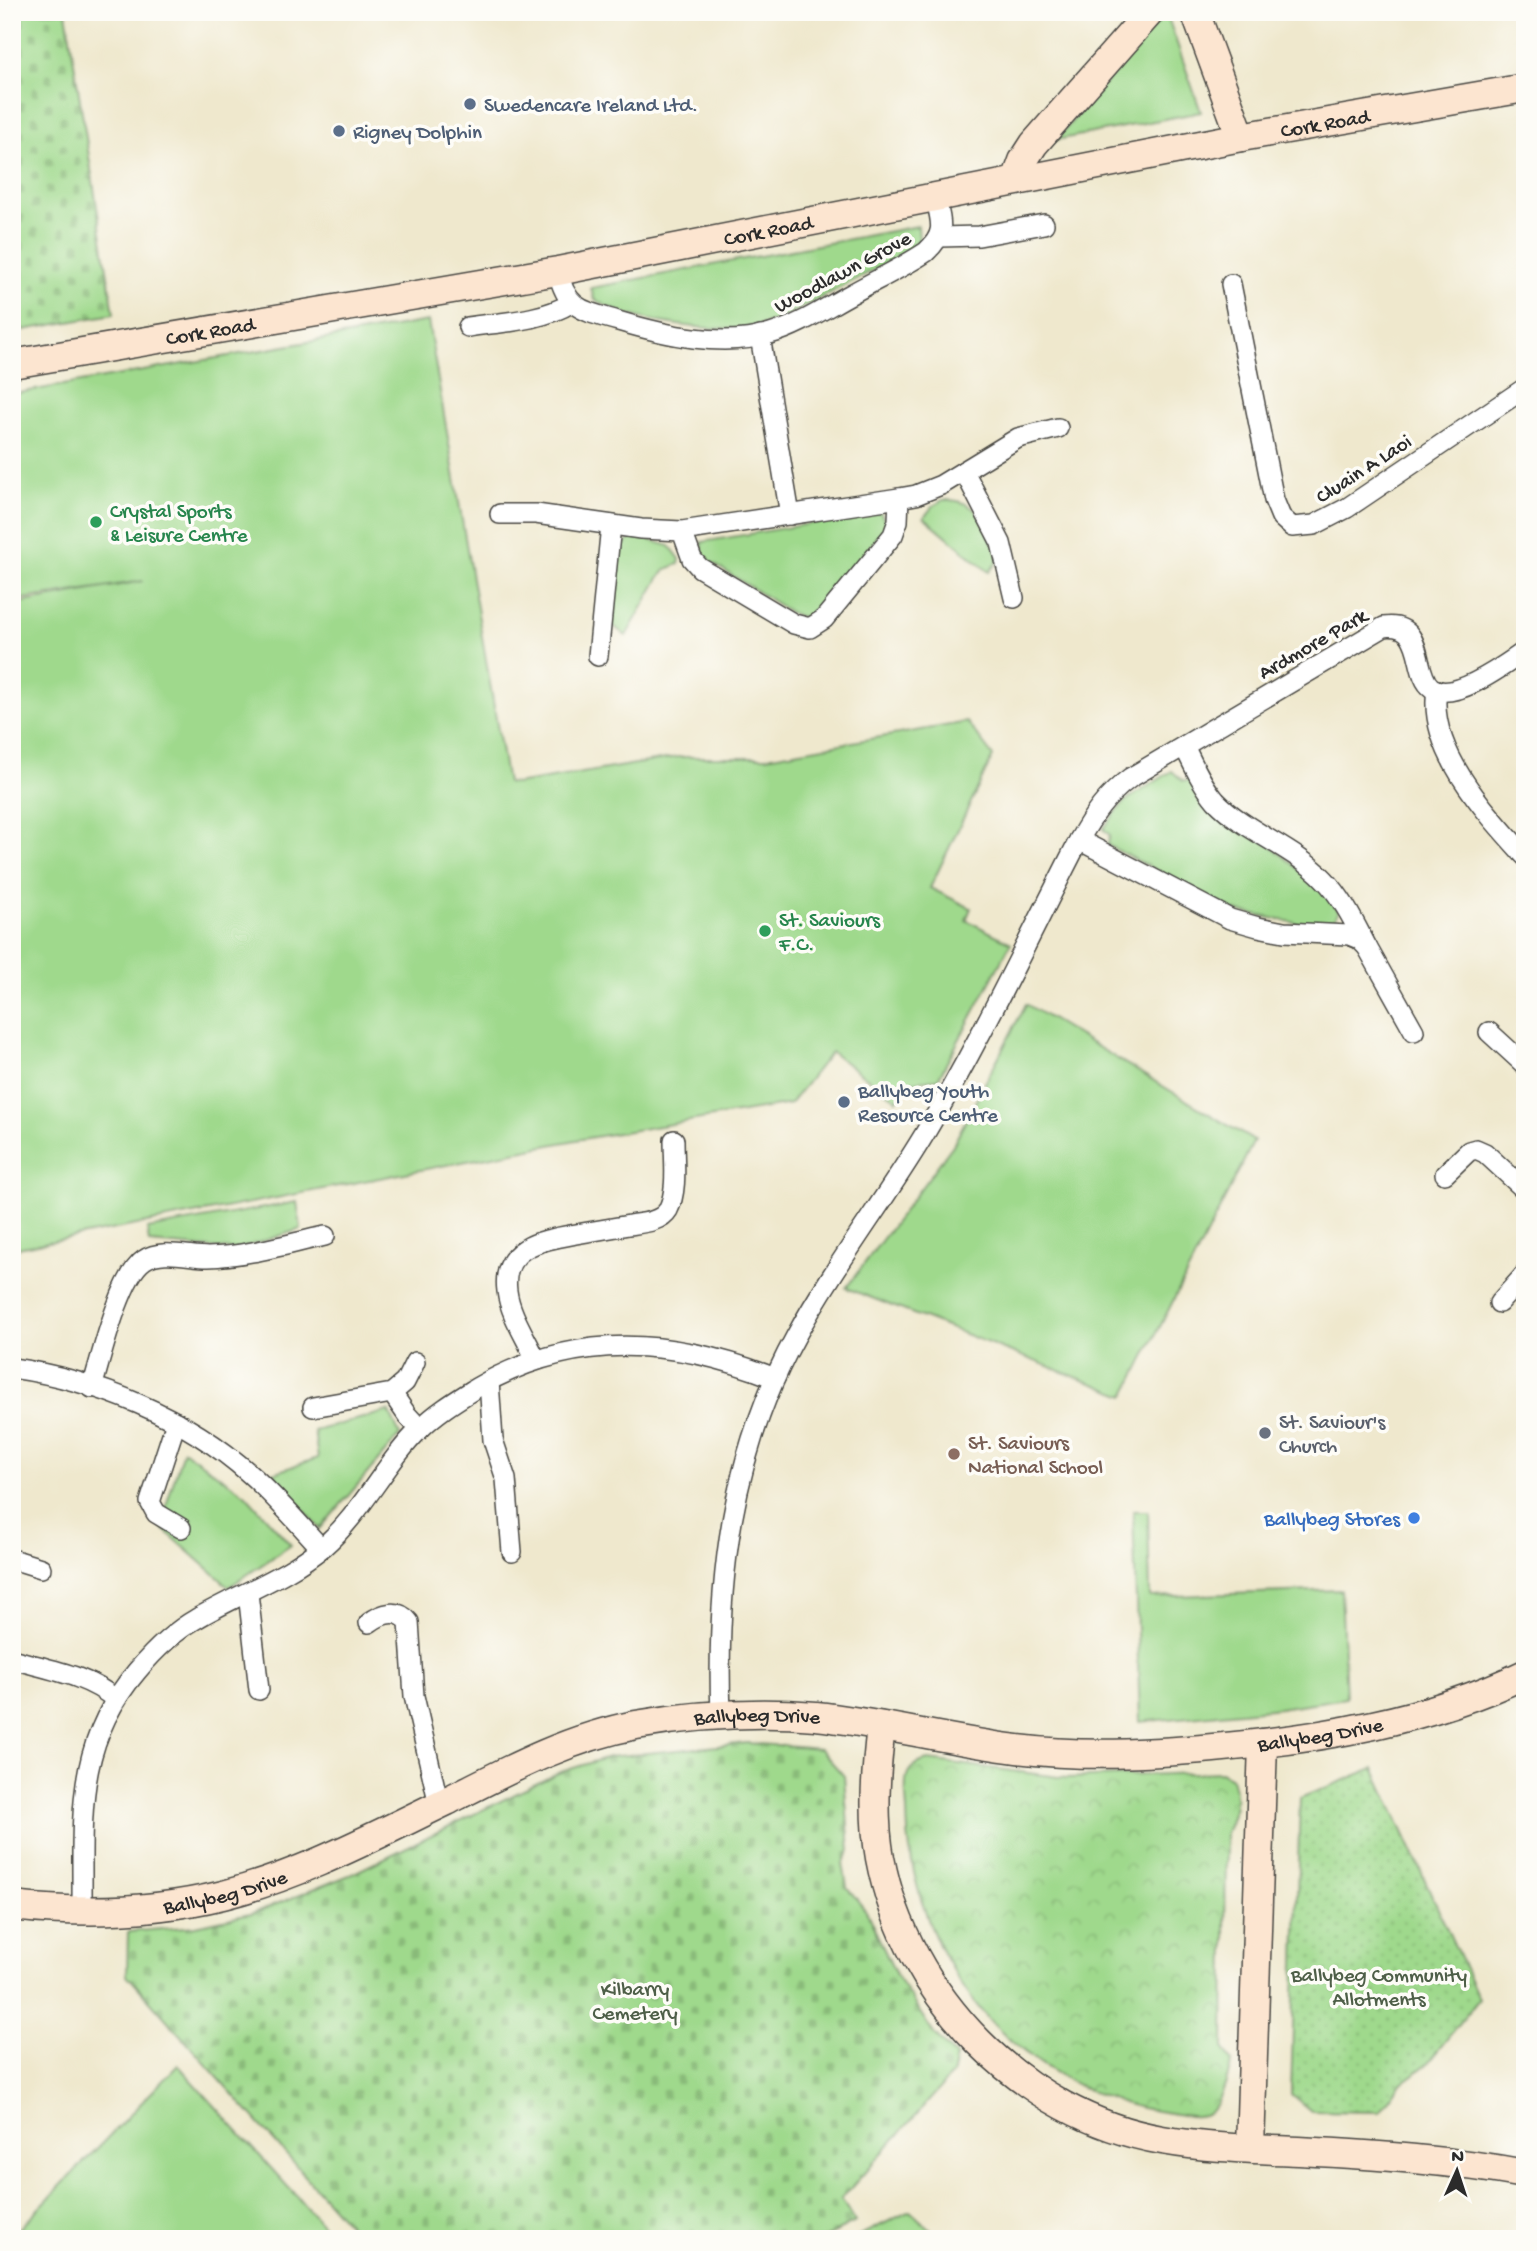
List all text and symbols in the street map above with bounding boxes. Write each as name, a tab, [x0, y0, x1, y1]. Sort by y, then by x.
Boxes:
place label: Swedencare Ireland Ltd.	[484, 95, 698, 120]
marker: Swedencare Ireland Ltd.	[462, 96, 478, 112]
street label: Cork Road	[1279, 106, 1374, 146]
place label: Rigney Dolphin	[353, 122, 482, 147]
marker: Rigney Dolphin	[331, 123, 347, 139]
street label: Cork Road	[722, 212, 817, 254]
street label: Woodlawn Grove	[771, 227, 917, 321]
street label: Cork Road	[164, 314, 259, 354]
street label: Cluain A Laoi	[1312, 431, 1418, 511]
place label: Crystal Sports & Leisure Centre	[110, 501, 249, 550]
marker: Crystal Sports & Leisure Centre	[88, 514, 104, 530]
street label: Ardmore Park	[1255, 604, 1375, 687]
place label: St. Saviours F.C.	[778, 910, 881, 959]
marker: St. Saviours F.C.	[757, 923, 773, 939]
place label: Ballybeg Youth Resource Centre	[857, 1081, 999, 1130]
marker: Ballybeg Youth Resource Centre	[836, 1094, 852, 1110]
place label: St. Saviour's Church	[1279, 1412, 1387, 1461]
marker: St. Saviour's Church	[1257, 1425, 1273, 1441]
place label: St. Saviours National School	[968, 1433, 1103, 1482]
marker: St. Saviours National School	[946, 1446, 962, 1462]
place label: Ballybeg Stores	[1263, 1509, 1401, 1534]
marker: Ballybeg Stores	[1406, 1510, 1422, 1526]
street label: Ballybeg Drive	[692, 1705, 822, 1733]
street label: Ballybeg Drive	[1255, 1714, 1387, 1760]
street label: Ballybeg Drive	[161, 1866, 292, 1922]
park label: Ballybeg Community Allotments	[1290, 1965, 1467, 2014]
park label: Kilbarry Cemetery	[592, 1979, 678, 2028]
north arrow	[1422, 2136, 1492, 2206]
text: N	[1451, 2146, 1465, 2169]

